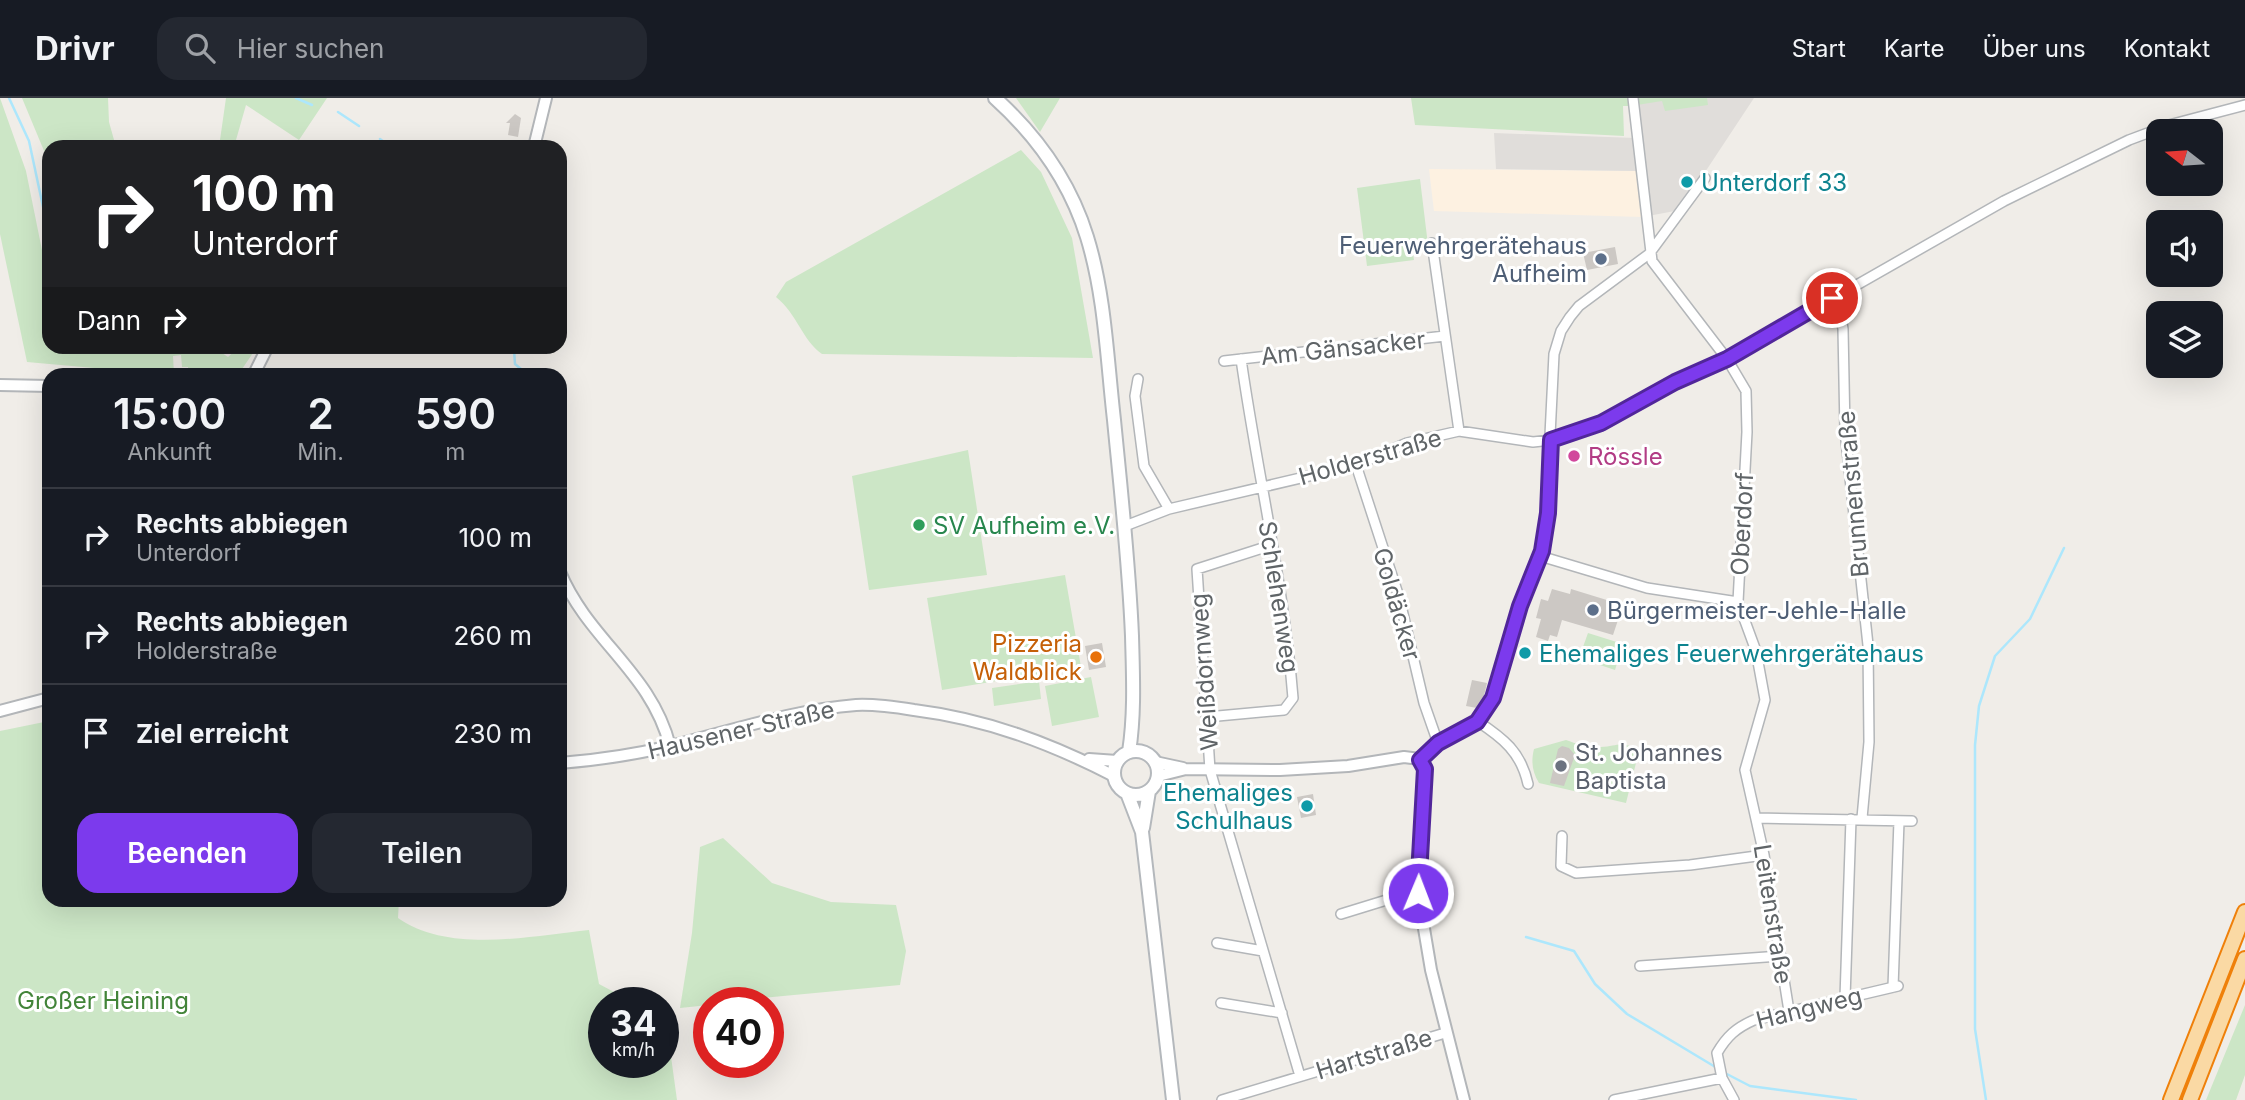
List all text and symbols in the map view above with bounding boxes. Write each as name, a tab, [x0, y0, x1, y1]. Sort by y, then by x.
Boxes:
search box	[157, 17, 647, 80]
text: Drivr	[35, 28, 115, 68]
icon: search	[181, 29, 219, 67]
text: Hier suchen	[237, 33, 384, 64]
text: Start	[1792, 34, 1846, 63]
text: Karte	[1884, 34, 1944, 63]
text: Über uns	[1982, 34, 2086, 63]
text: Kontakt	[2124, 34, 2210, 63]
north arrow	[2146, 119, 2222, 196]
map controls	[2146, 119, 2223, 378]
text: 100 m	[192, 164, 336, 223]
icon: right	[77, 168, 168, 259]
place label: Unterdorf 33	[1701, 168, 1847, 197]
marker: Unterdorf 33	[1679, 174, 1695, 190]
button: sound	[2146, 210, 2223, 287]
text: Unterdorf	[192, 224, 338, 263]
place label: Feuerwehrgerätehaus Aufheim	[1339, 231, 1587, 288]
marker: Feuerwehrgerätehaus Aufheim	[1593, 251, 1609, 267]
pin	[1802, 268, 1862, 328]
icon: arrive	[1813, 279, 1851, 317]
icon: right	[155, 301, 193, 339]
button: layers	[2146, 301, 2223, 378]
text: Dann	[77, 305, 141, 336]
street label: Am Gänsacker	[1259, 325, 1427, 371]
text: 15:00	[113, 388, 226, 439]
text: 2	[307, 388, 334, 439]
text: 590	[415, 388, 496, 439]
street label: Brunnenstraße	[1831, 409, 1875, 579]
street label: Holderstraße	[1295, 423, 1445, 491]
text: Ankunft	[127, 438, 212, 466]
text: Min.	[297, 438, 344, 466]
text: m	[445, 438, 465, 466]
place label: Rössle	[1588, 442, 1663, 471]
marker: Rössle	[1566, 448, 1582, 464]
street label: Oberdorf	[1725, 472, 1759, 576]
text: Rechts abbiegen	[136, 508, 348, 539]
place label: SV Aufheim e.V.	[933, 511, 1115, 540]
marker: SV Aufheim e.V.	[911, 517, 927, 533]
icon: right	[77, 518, 115, 556]
street label: Schlehenweg	[1253, 519, 1305, 675]
text: 100 m	[459, 522, 532, 553]
text: Unterdorf	[136, 539, 241, 567]
street label: Goldäcker	[1367, 544, 1427, 664]
street label: Weißdornweg	[1184, 592, 1224, 752]
place label: Bürgermeister-Jehle-Halle	[1607, 596, 1906, 625]
marker: Bürgermeister-Jehle-Halle	[1585, 602, 1601, 618]
text: Rechts abbiegen	[136, 606, 348, 637]
icon: right	[77, 616, 115, 654]
text: 260 m	[454, 620, 532, 651]
place label: Pizzeria Waldblick	[972, 629, 1082, 686]
text: Holderstraße	[136, 637, 277, 665]
place label: Ehemaliges Feuerwehrgerätehaus	[1539, 639, 1924, 668]
marker: Ehemaliges Feuerwehrgerätehaus	[1517, 645, 1533, 661]
marker: Pizzeria Waldblick	[1088, 649, 1104, 665]
street label: Hausener Straße	[645, 694, 837, 766]
icon: arrive	[77, 714, 115, 752]
text: Ziel erreicht	[136, 718, 289, 749]
text: 230 m	[454, 718, 532, 749]
place label: St. Johannes Baptista	[1575, 738, 1723, 795]
marker: St. Johannes Baptista	[1553, 758, 1569, 774]
place label: Ehemaliges Schulhaus	[1163, 778, 1293, 835]
marker: Ehemaliges Schulhaus	[1299, 798, 1315, 814]
button: Beenden	[77, 813, 298, 893]
button: Teilen	[312, 813, 532, 893]
street label: Leitenstraße	[1748, 842, 1798, 986]
position arrow	[1381, 856, 1455, 930]
street label: Hangweg	[1753, 981, 1865, 1035]
park label: Großer Heining	[17, 986, 189, 1015]
speed limit sign: 40	[693, 987, 784, 1078]
text: 34	[610, 1002, 657, 1044]
street label: Hartstraße	[1312, 1023, 1436, 1085]
text: km/h	[612, 1039, 655, 1060]

